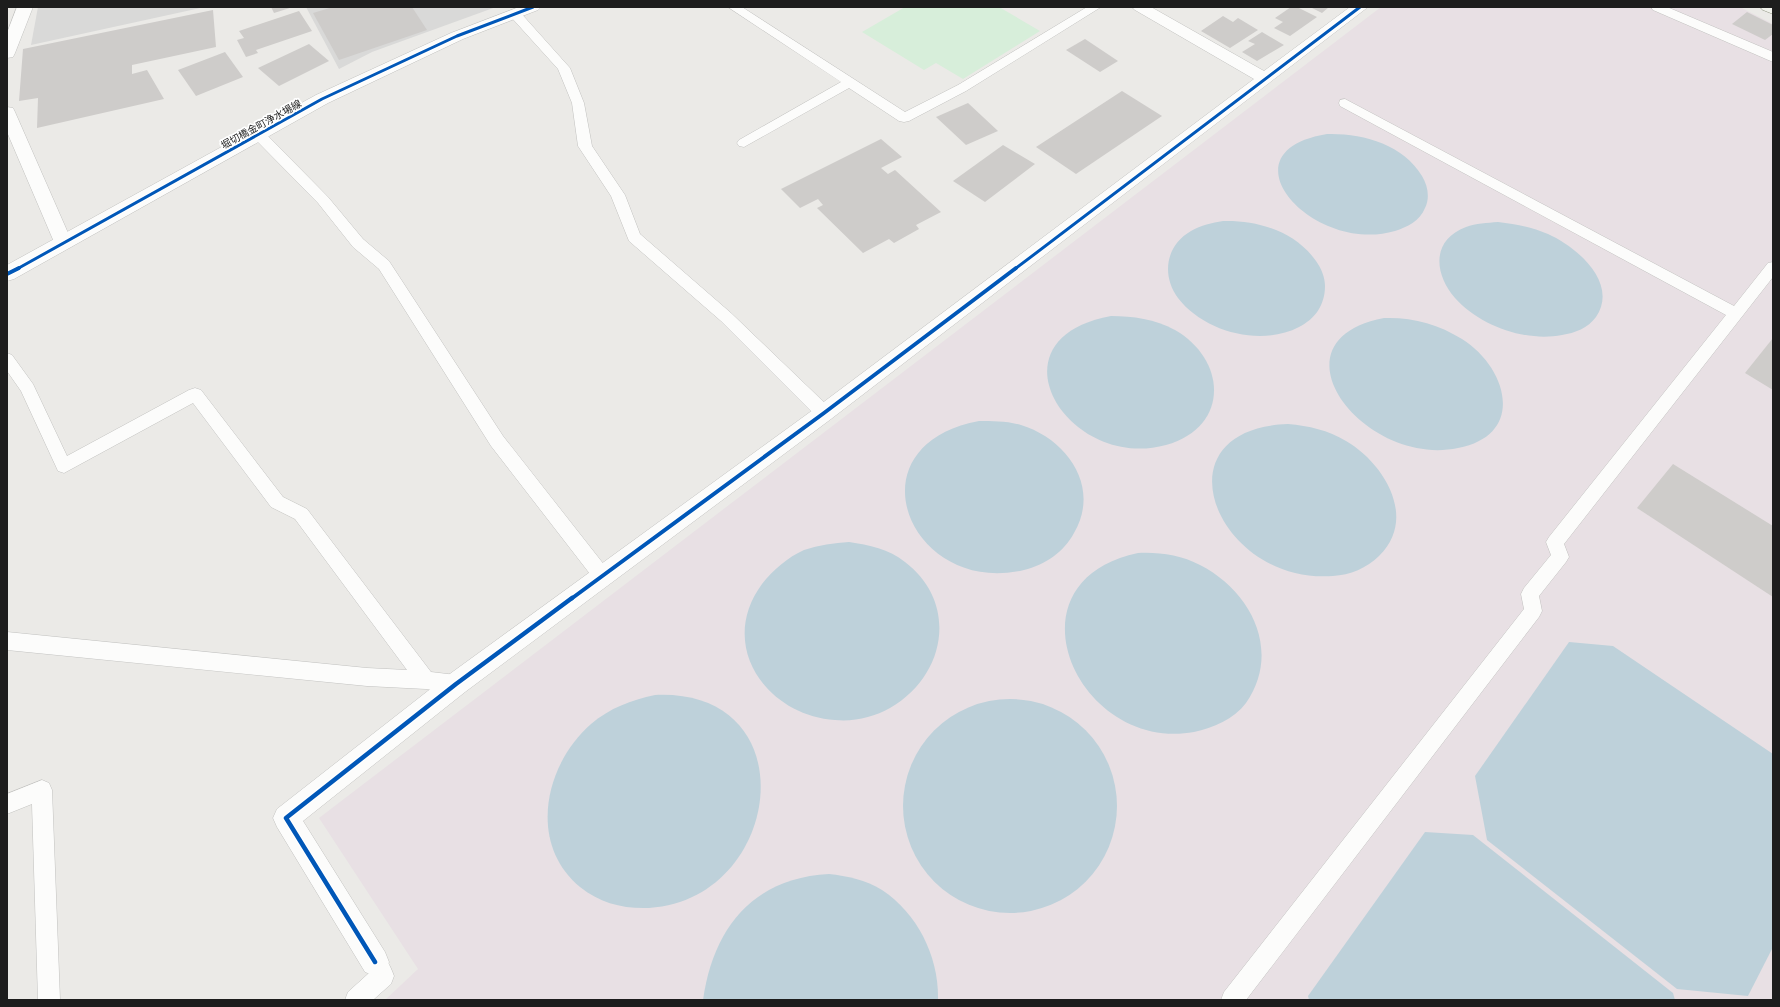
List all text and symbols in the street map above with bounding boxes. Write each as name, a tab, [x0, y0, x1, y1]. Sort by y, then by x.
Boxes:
street label: 堀切橋金町浄水場線	[219, 97, 304, 152]

